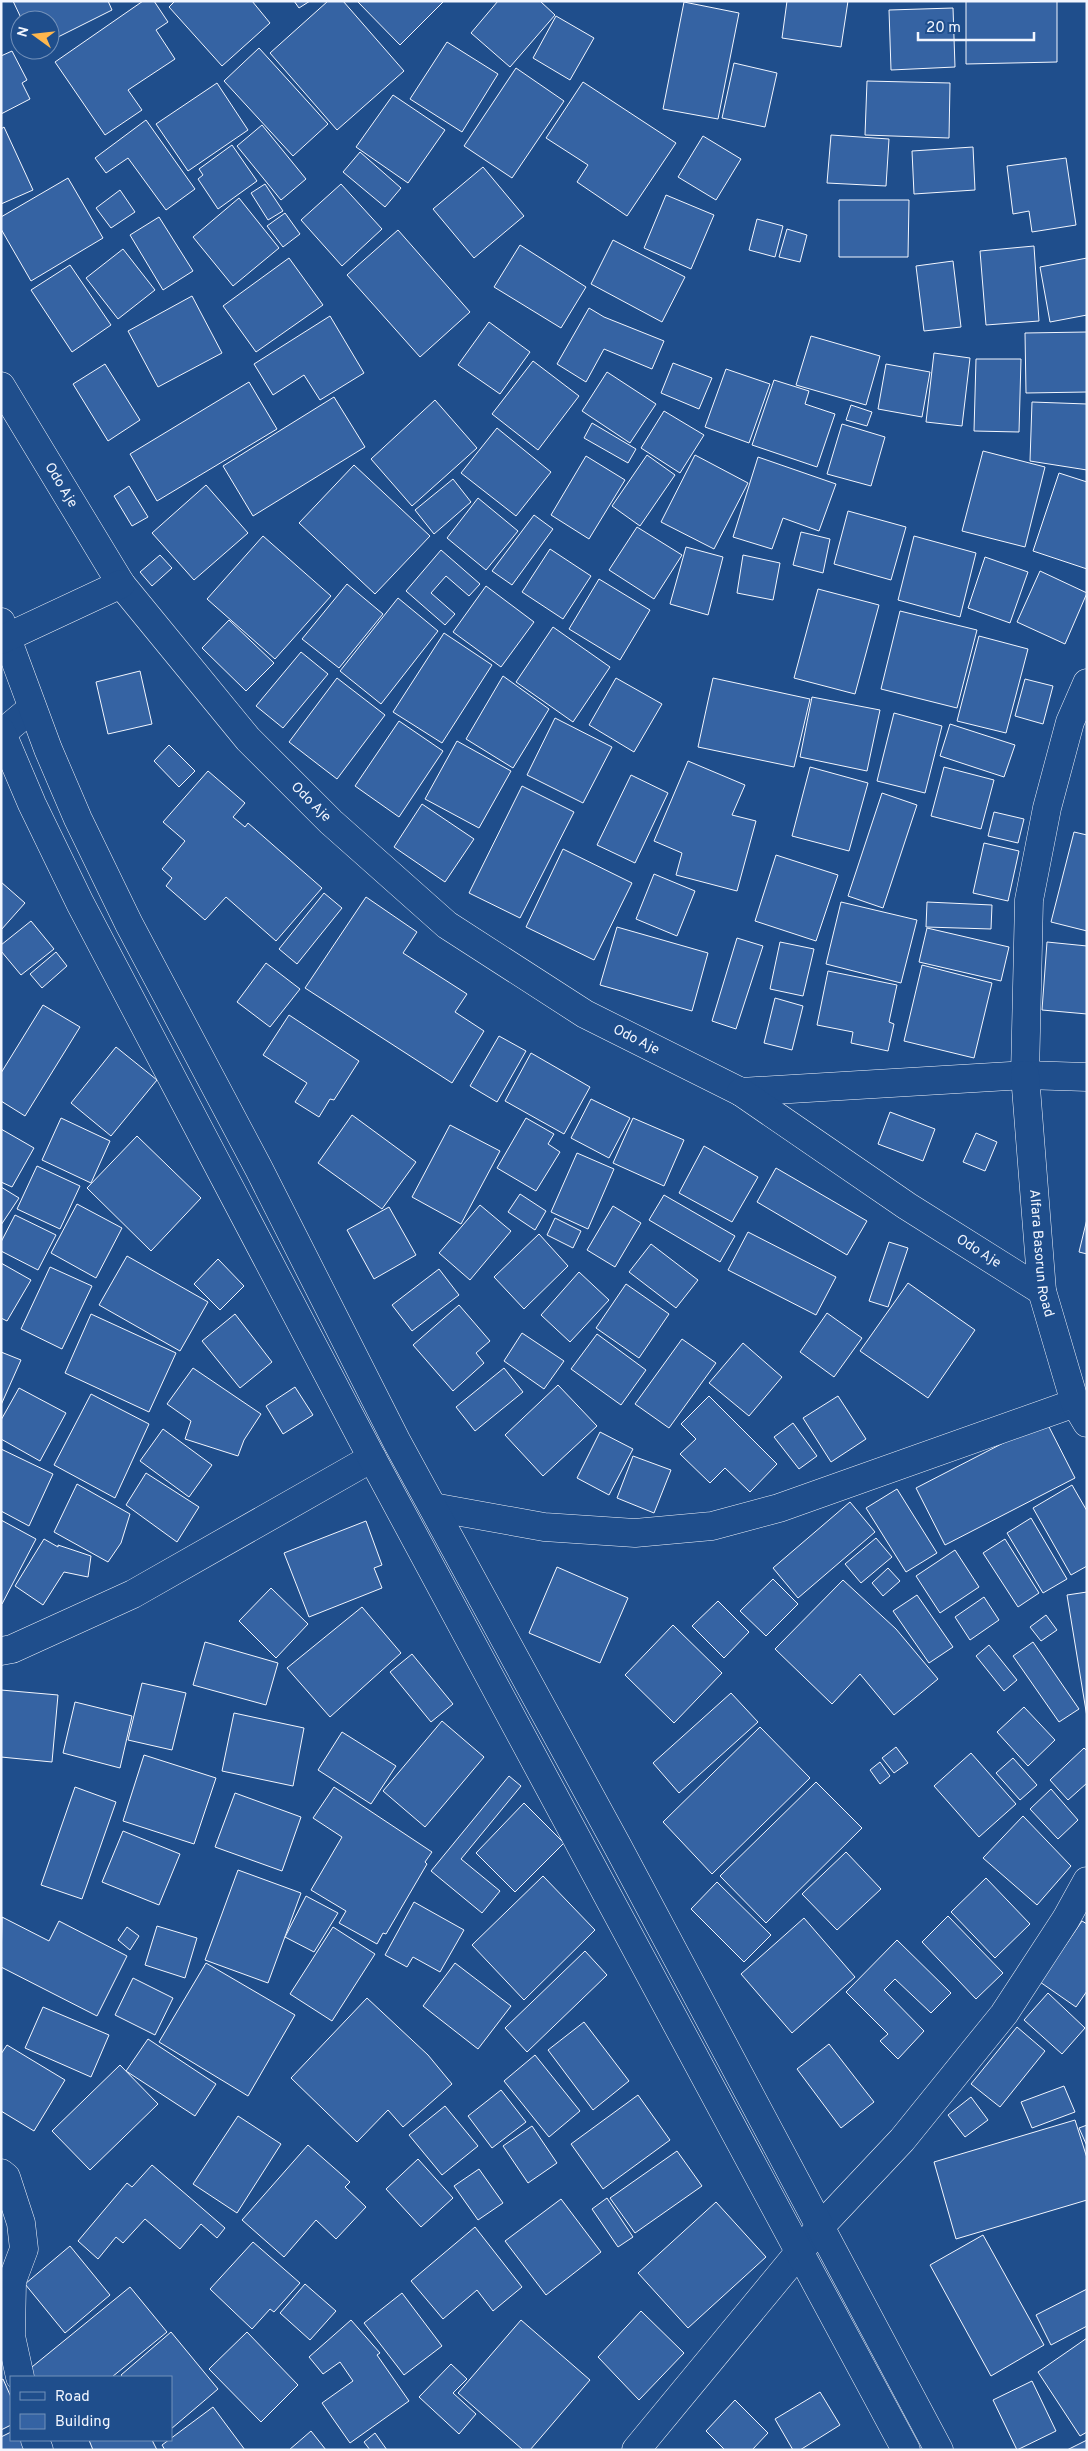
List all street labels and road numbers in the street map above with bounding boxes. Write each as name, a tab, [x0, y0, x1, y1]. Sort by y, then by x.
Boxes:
street label: Odo Aje	[41, 460, 81, 511]
street label: Odo Aje	[287, 778, 335, 826]
street label: Odo Aje	[610, 1021, 662, 1058]
street label: Alfara Basorun Road	[1026, 1188, 1058, 1319]
street label: Odo Aje	[953, 1231, 1004, 1272]

